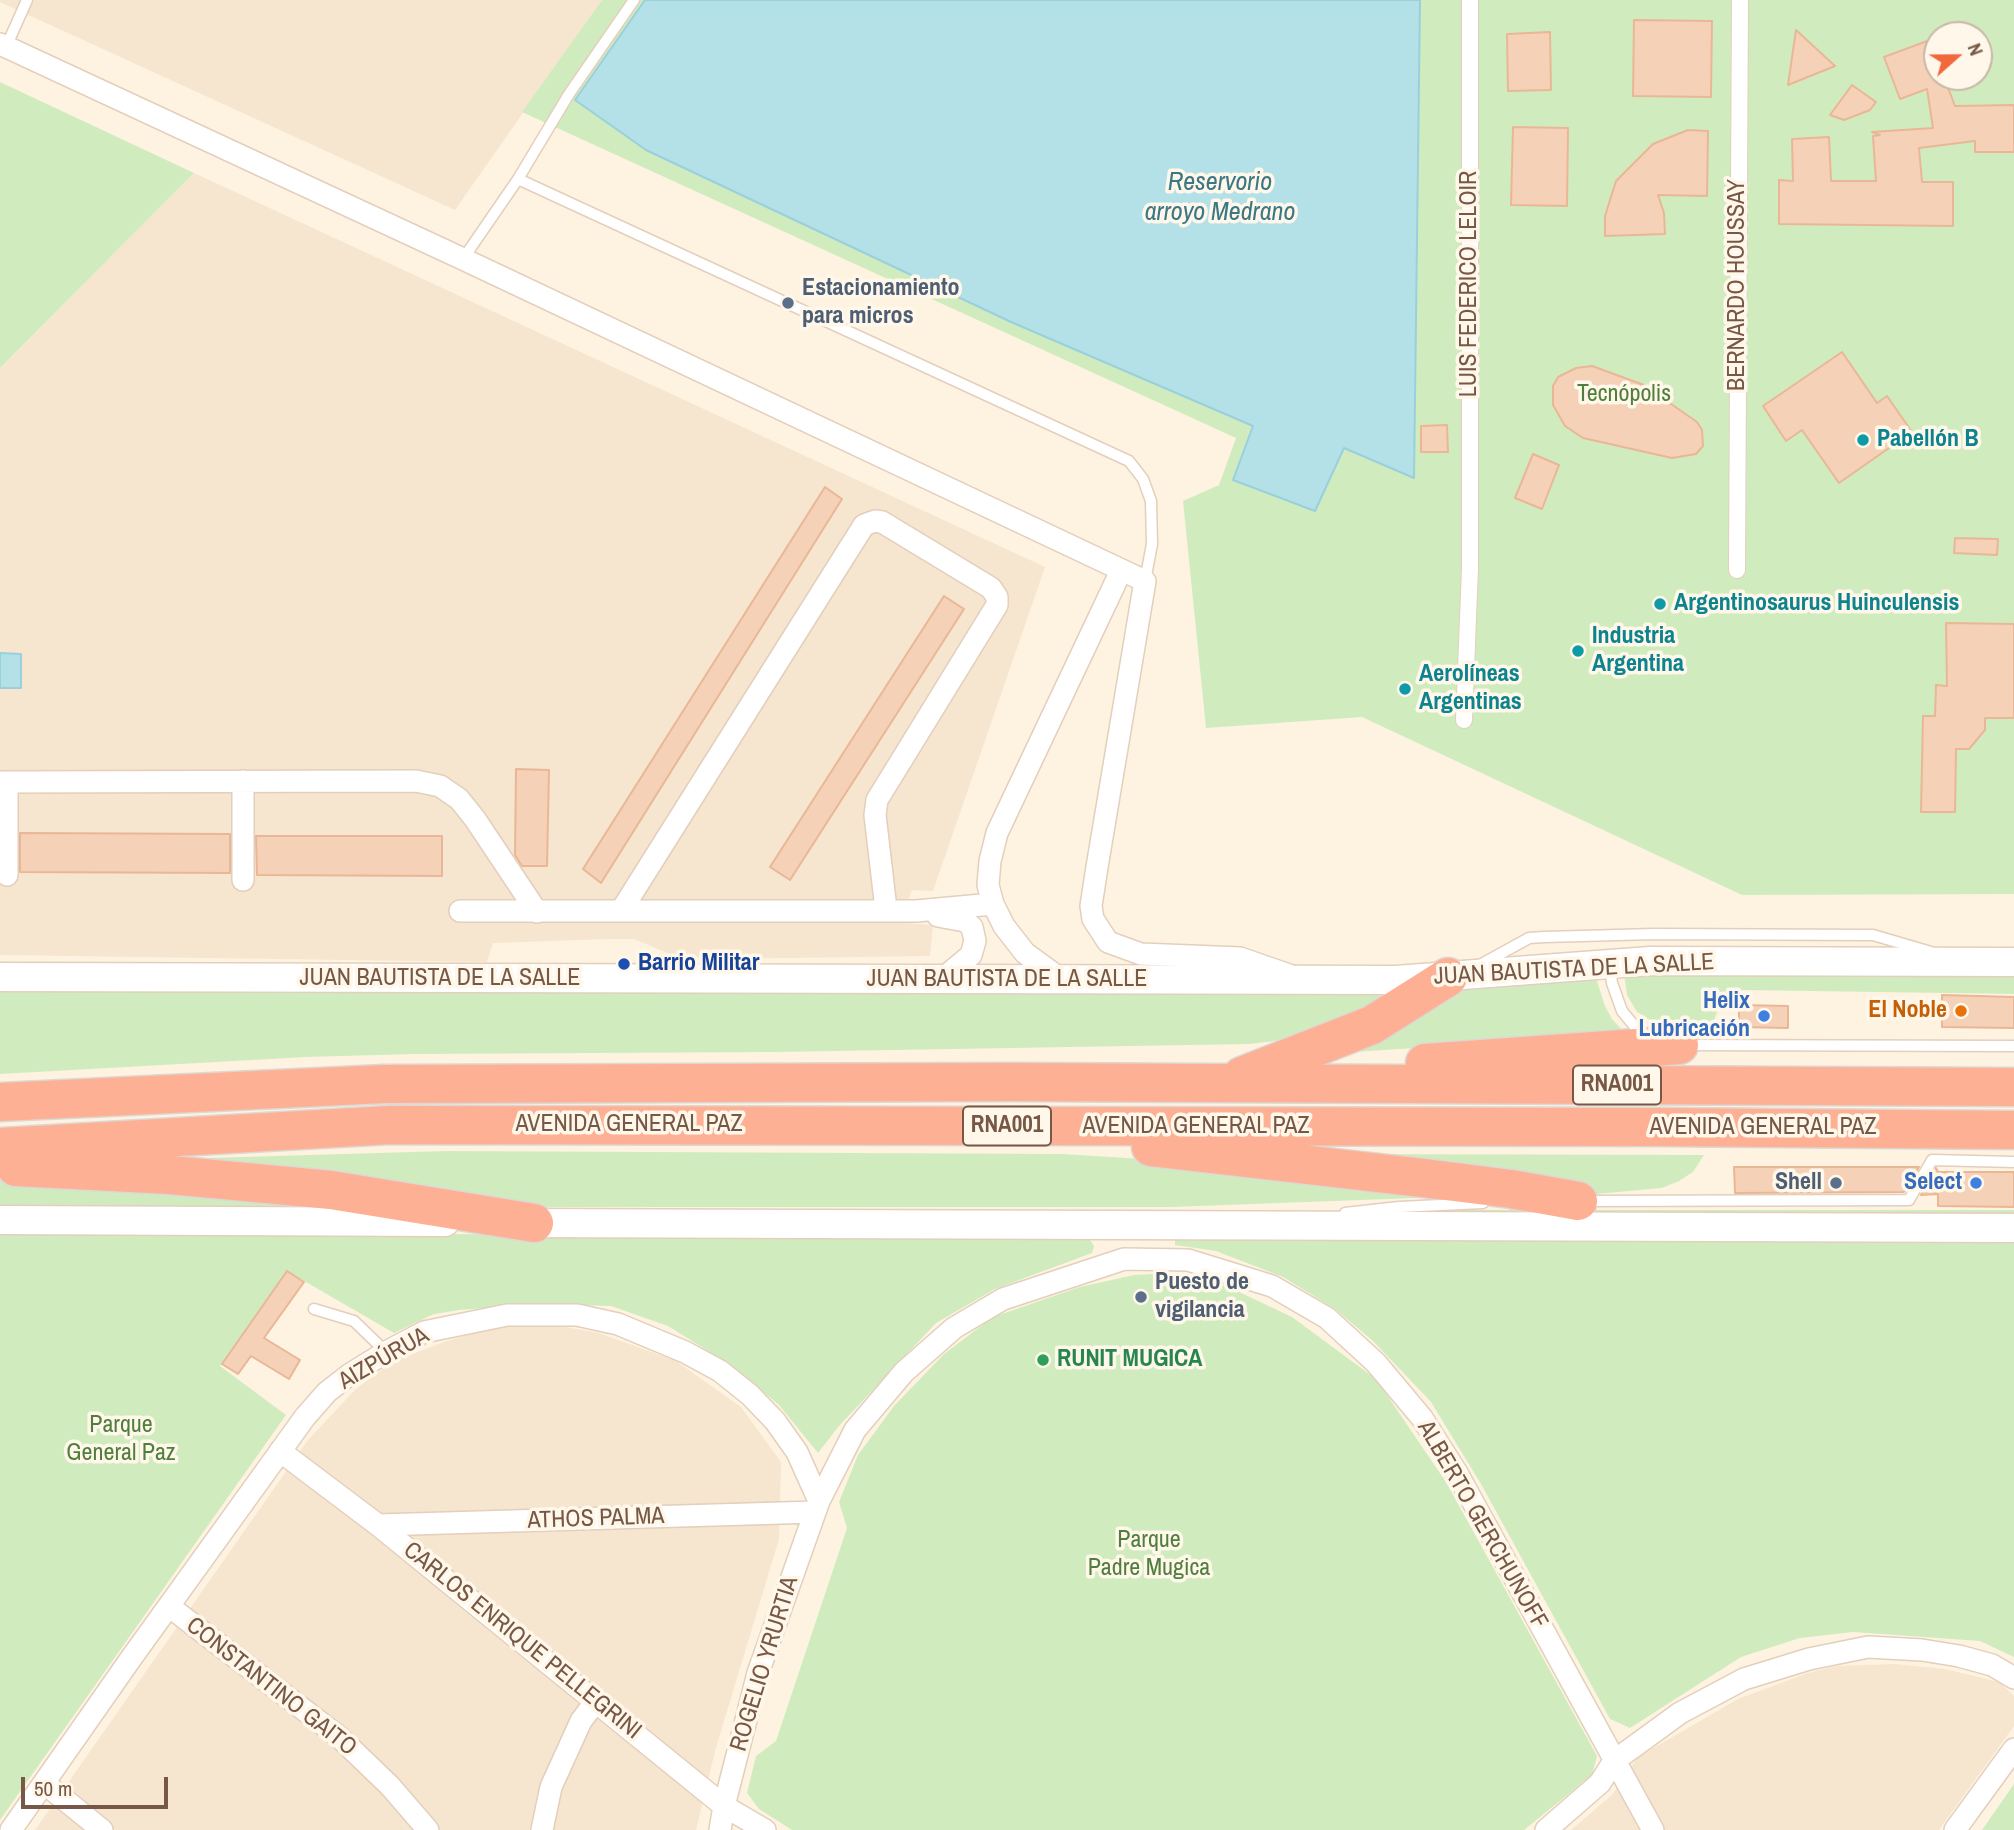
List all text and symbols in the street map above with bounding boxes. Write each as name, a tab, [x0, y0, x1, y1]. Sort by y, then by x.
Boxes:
north arrow	[1923, 21, 1993, 91]
text: N	[1962, 39, 1990, 59]
water label: Reservorio arroyo Medrano	[1145, 167, 1295, 228]
street label: LUIS FEDERICO LELOIR	[1456, 171, 1484, 397]
street label: BERNARDO HOUSSAY	[1724, 179, 1752, 391]
place label: Estacionamiento para micros	[802, 275, 959, 331]
marker: Estacionamiento para micros	[780, 295, 796, 311]
park label: Tecnópolis	[1577, 381, 1671, 409]
place label: Pabellón B	[1877, 426, 1979, 454]
marker: Pabellón B	[1855, 432, 1871, 448]
place label: Argentinosaurus Huinculensis	[1674, 590, 1959, 618]
marker: Argentinosaurus Huinculensis	[1652, 596, 1668, 612]
place label: Industria Argentina	[1592, 623, 1684, 679]
marker: Industria Argentina	[1570, 643, 1586, 659]
place label: Aerolíneas Argentinas	[1419, 661, 1522, 717]
marker: Aerolíneas Argentinas	[1397, 681, 1413, 697]
street label: JUAN BAUTISTA DE LA SALLE	[1433, 948, 1715, 992]
place label: Barrio Militar	[638, 950, 759, 978]
marker: Barrio Militar	[616, 956, 632, 972]
street label: JUAN BAUTISTA DE LA SALLE	[300, 965, 580, 993]
street label: JUAN BAUTISTA DE LA SALLE	[867, 966, 1147, 994]
place label: Helix Lubricación	[1638, 988, 1750, 1044]
place label: El Noble	[1868, 997, 1947, 1025]
marker: El Noble	[1953, 1003, 1969, 1019]
marker: Helix Lubricación	[1756, 1008, 1772, 1024]
road number: RNA001	[1573, 1066, 1661, 1104]
road number: RNA001	[963, 1106, 1051, 1146]
street label: AVENIDA GENERAL PAZ	[516, 1111, 742, 1139]
street label: AVENIDA GENERAL PAZ	[1083, 1113, 1309, 1141]
street label: AVENIDA GENERAL PAZ	[1650, 1114, 1876, 1142]
place label: Shell	[1775, 1169, 1822, 1197]
place label: Select	[1904, 1169, 1962, 1197]
marker: Shell	[1828, 1175, 1844, 1191]
marker: Select	[1968, 1175, 1984, 1191]
place label: Puesto de vigilancia	[1155, 1269, 1249, 1325]
marker: Puesto de vigilancia	[1133, 1289, 1149, 1305]
street label: AIZPÚRUA	[334, 1322, 434, 1396]
place label: RUNIT MUGICA	[1057, 1346, 1202, 1374]
marker: RUNIT MUGICA	[1035, 1352, 1051, 1368]
park label: Parque General Paz	[66, 1412, 176, 1468]
street label: ALBERTO GERCHUNOFF	[1411, 1416, 1553, 1634]
street label: ATHOS PALMA	[527, 1502, 665, 1536]
park label: Parque Padre Mugica	[1088, 1527, 1210, 1583]
street label: CARLOS ENRIQUE PELLEGRINI	[397, 1536, 647, 1746]
street label: ROGELIO YRURTIA	[725, 1573, 805, 1755]
street label: CONSTANTINO GAITO	[180, 1612, 362, 1762]
scale bar	[24, 1764, 172, 1808]
text: 50 m	[34, 1774, 72, 1803]

